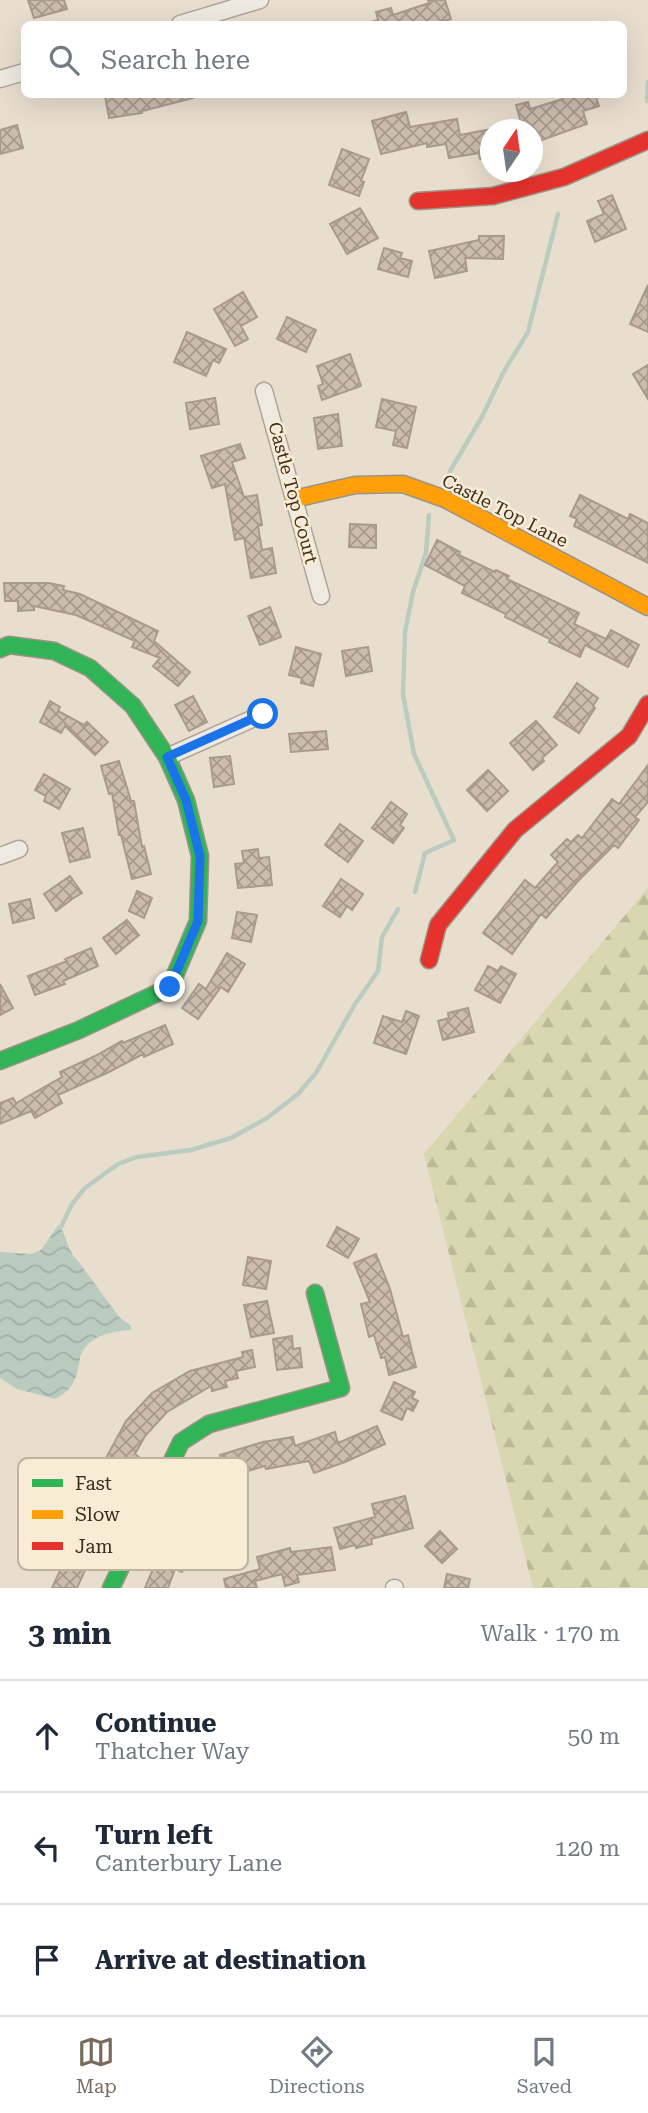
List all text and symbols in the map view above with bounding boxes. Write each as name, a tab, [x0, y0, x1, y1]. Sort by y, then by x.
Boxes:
search box	[21, 21, 627, 98]
icon: search	[45, 41, 83, 79]
text: Search here	[101, 45, 250, 75]
north arrow	[480, 119, 543, 182]
street label: Castle Top Court	[264, 420, 323, 566]
street label: Castle Top Lane	[439, 470, 572, 551]
route start	[247, 698, 278, 729]
route end	[154, 971, 185, 1002]
legend	[18, 1458, 248, 1570]
text: Fast	[75, 1472, 112, 1495]
text: Slow	[75, 1503, 120, 1526]
text: Jam	[75, 1535, 113, 1558]
text: 3 min	[28, 1616, 111, 1651]
text: Walk · 170 m	[481, 1620, 620, 1647]
text: Continue	[95, 1708, 217, 1738]
icon: ahead	[28, 1717, 66, 1755]
text: 50 m	[567, 1723, 620, 1750]
text: Thatcher Way	[95, 1738, 249, 1765]
text: Turn left	[95, 1820, 213, 1850]
icon: left	[28, 1829, 66, 1867]
text: 120 m	[555, 1835, 620, 1862]
text: Canterbury Lane	[95, 1850, 282, 1877]
icon: arrive	[28, 1941, 66, 1979]
text: Arrive at destination	[95, 1945, 366, 1975]
tab: Map	[76, 2033, 117, 2098]
tab: Directions	[269, 2033, 365, 2098]
tab: Saved	[517, 2033, 572, 2098]

